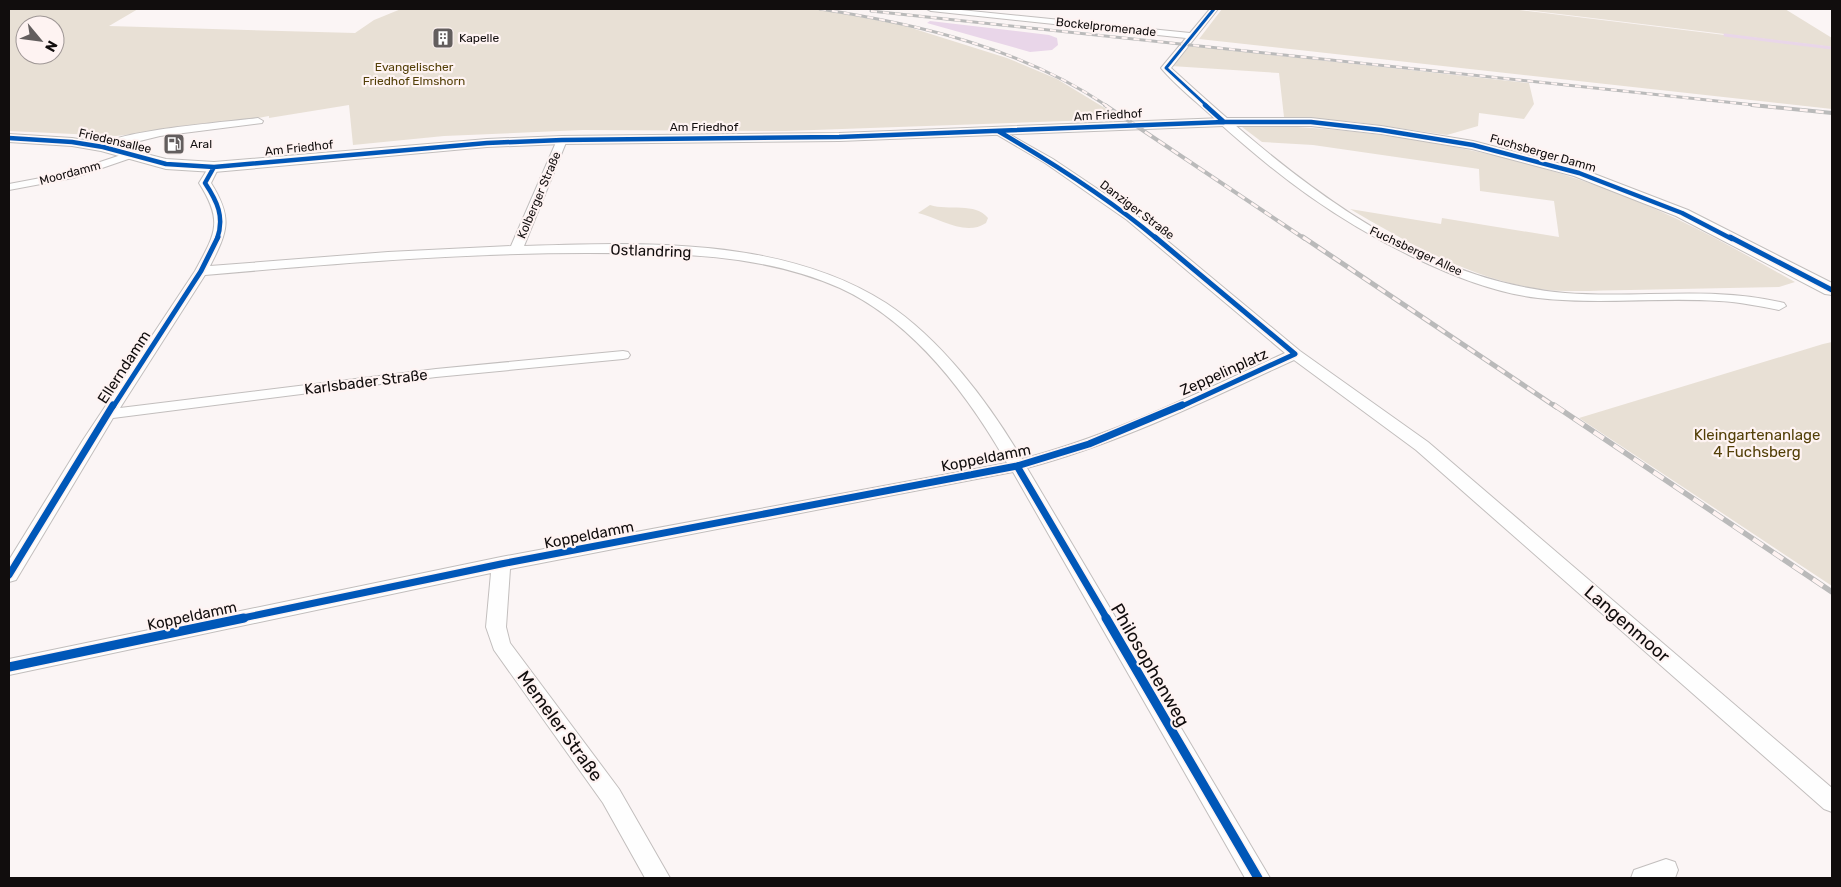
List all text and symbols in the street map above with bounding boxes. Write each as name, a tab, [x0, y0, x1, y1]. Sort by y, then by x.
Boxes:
north arrow	[15, 15, 65, 65]
street label: Bockelpromenade	[1055, 15, 1157, 39]
building icon: Kapelle	[431, 26, 455, 50]
place label: Kapelle	[459, 31, 499, 45]
text: N	[41, 38, 61, 55]
park label: Evangelischer Friedhof Elmshorn	[363, 60, 465, 88]
street label: Am Friedhof	[1073, 106, 1143, 124]
street label: Am Friedhof	[670, 120, 739, 134]
street label: Friedensallee	[77, 126, 153, 156]
street label: Fuchsberger Damm	[1488, 131, 1598, 175]
fuel station icon: Aral	[162, 132, 186, 156]
place label: Aral	[190, 137, 212, 151]
street label: Am Friedhof	[264, 137, 334, 159]
street label: Kolberger Straße	[514, 149, 564, 241]
street label: Moordamm	[38, 158, 102, 188]
street label: Danziger Straße	[1097, 178, 1177, 243]
street label: Fuchsberger Allee	[1367, 223, 1465, 279]
street label: Ostlandring	[610, 241, 692, 261]
street label: Ellerndamm	[94, 327, 154, 407]
street label: Zeppelinplatz	[1177, 344, 1271, 399]
street label: Karlsbader Straße	[303, 366, 429, 398]
park label: Kleingartenanlage 4 Fuchsberg	[1694, 426, 1820, 461]
street label: Koppeldamm	[940, 440, 1032, 476]
street label: Koppeldamm	[543, 517, 635, 553]
street label: Langenmoor	[1580, 581, 1674, 667]
street label: Koppeldamm	[146, 598, 238, 634]
street label: Philosophenweg	[1106, 599, 1194, 731]
street label: Memeler Straße	[513, 666, 607, 786]

